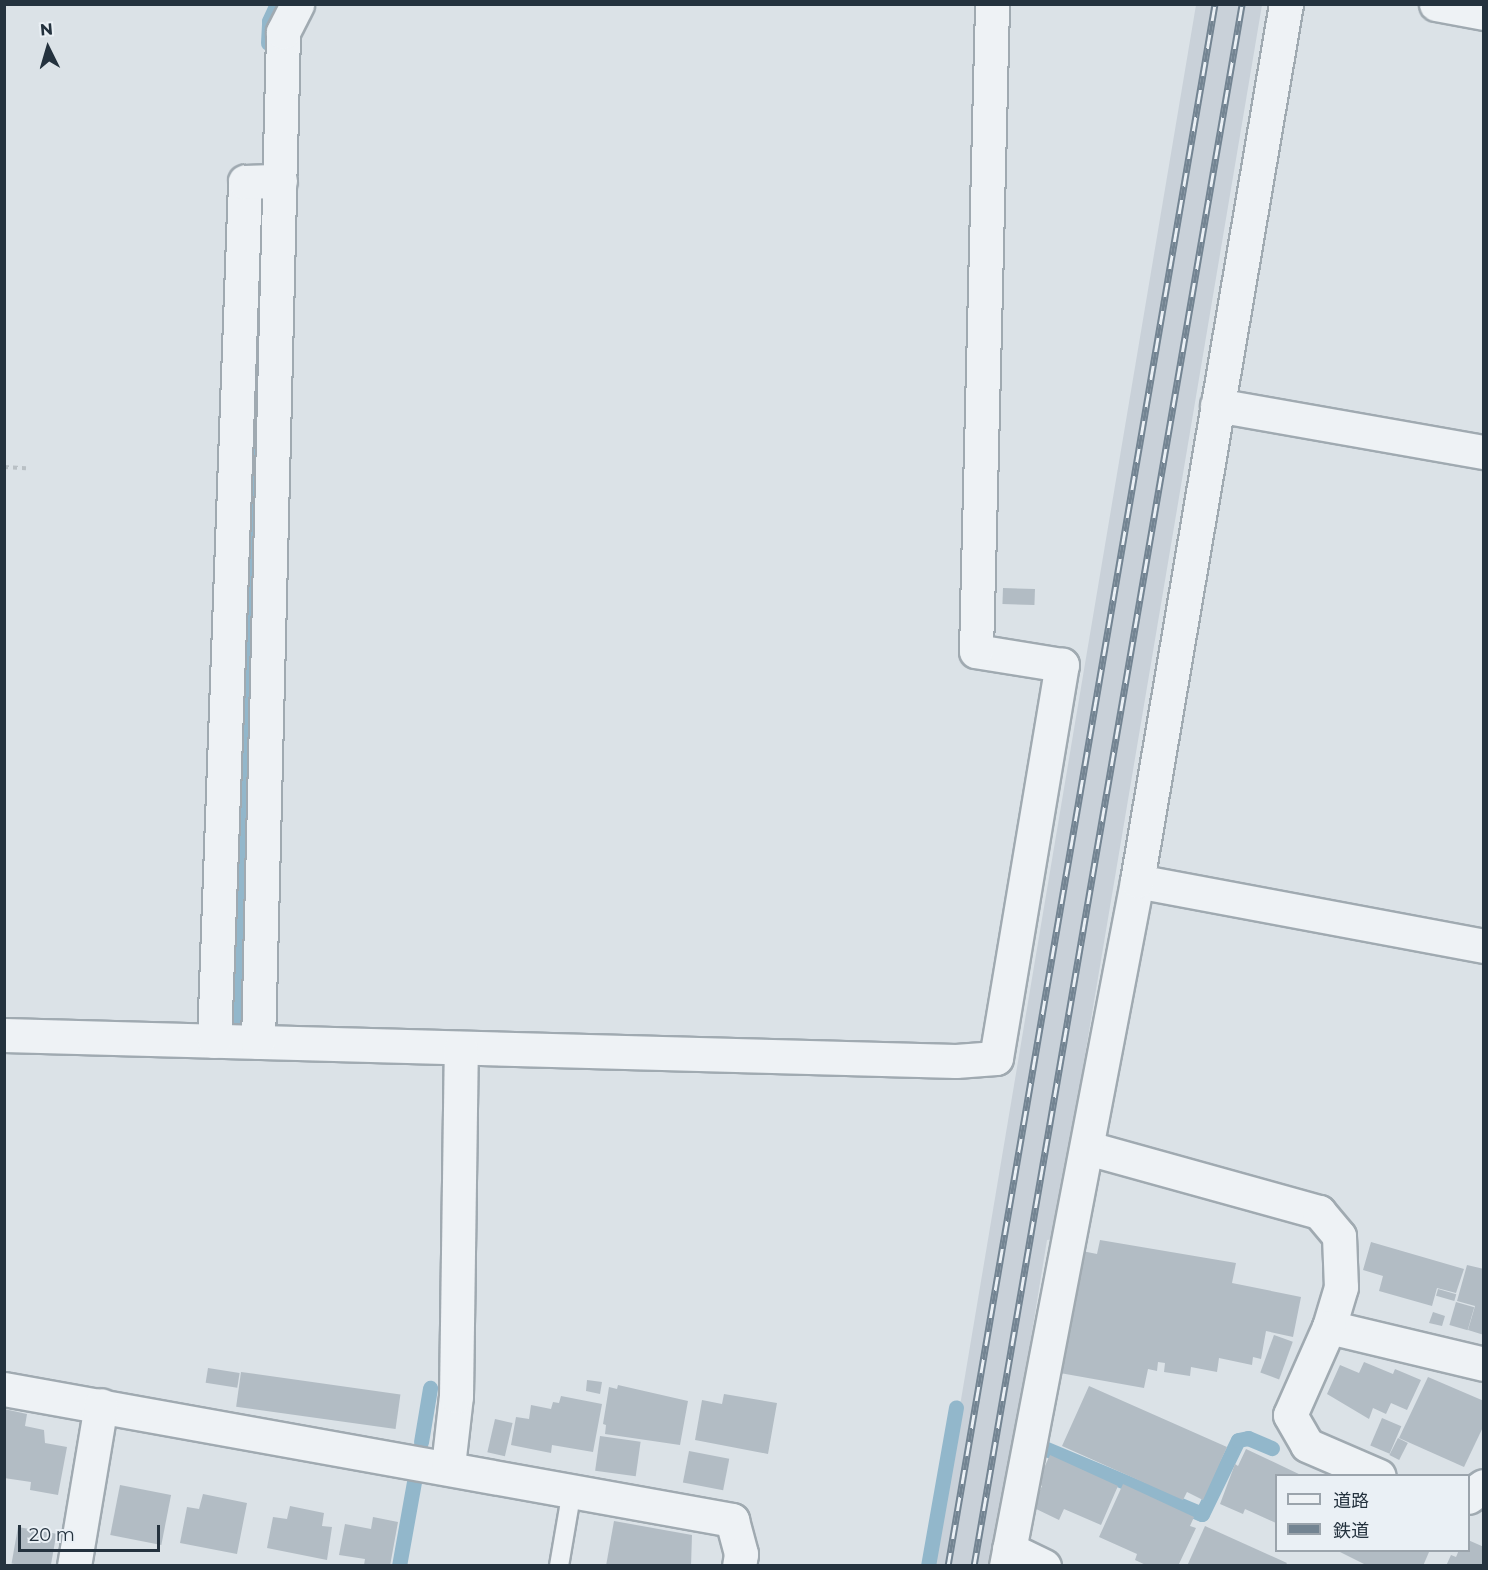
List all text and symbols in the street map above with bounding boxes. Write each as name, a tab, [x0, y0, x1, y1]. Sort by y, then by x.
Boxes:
north arrow	[18, 18, 78, 78]
text: N	[39, 20, 54, 40]
legend	[1275, 1474, 1470, 1552]
text: 道路	[1333, 1490, 1369, 1512]
scale bar	[21, 1513, 164, 1551]
text: 鉄道	[1333, 1520, 1369, 1542]
text: 20 m	[29, 1524, 75, 1546]

